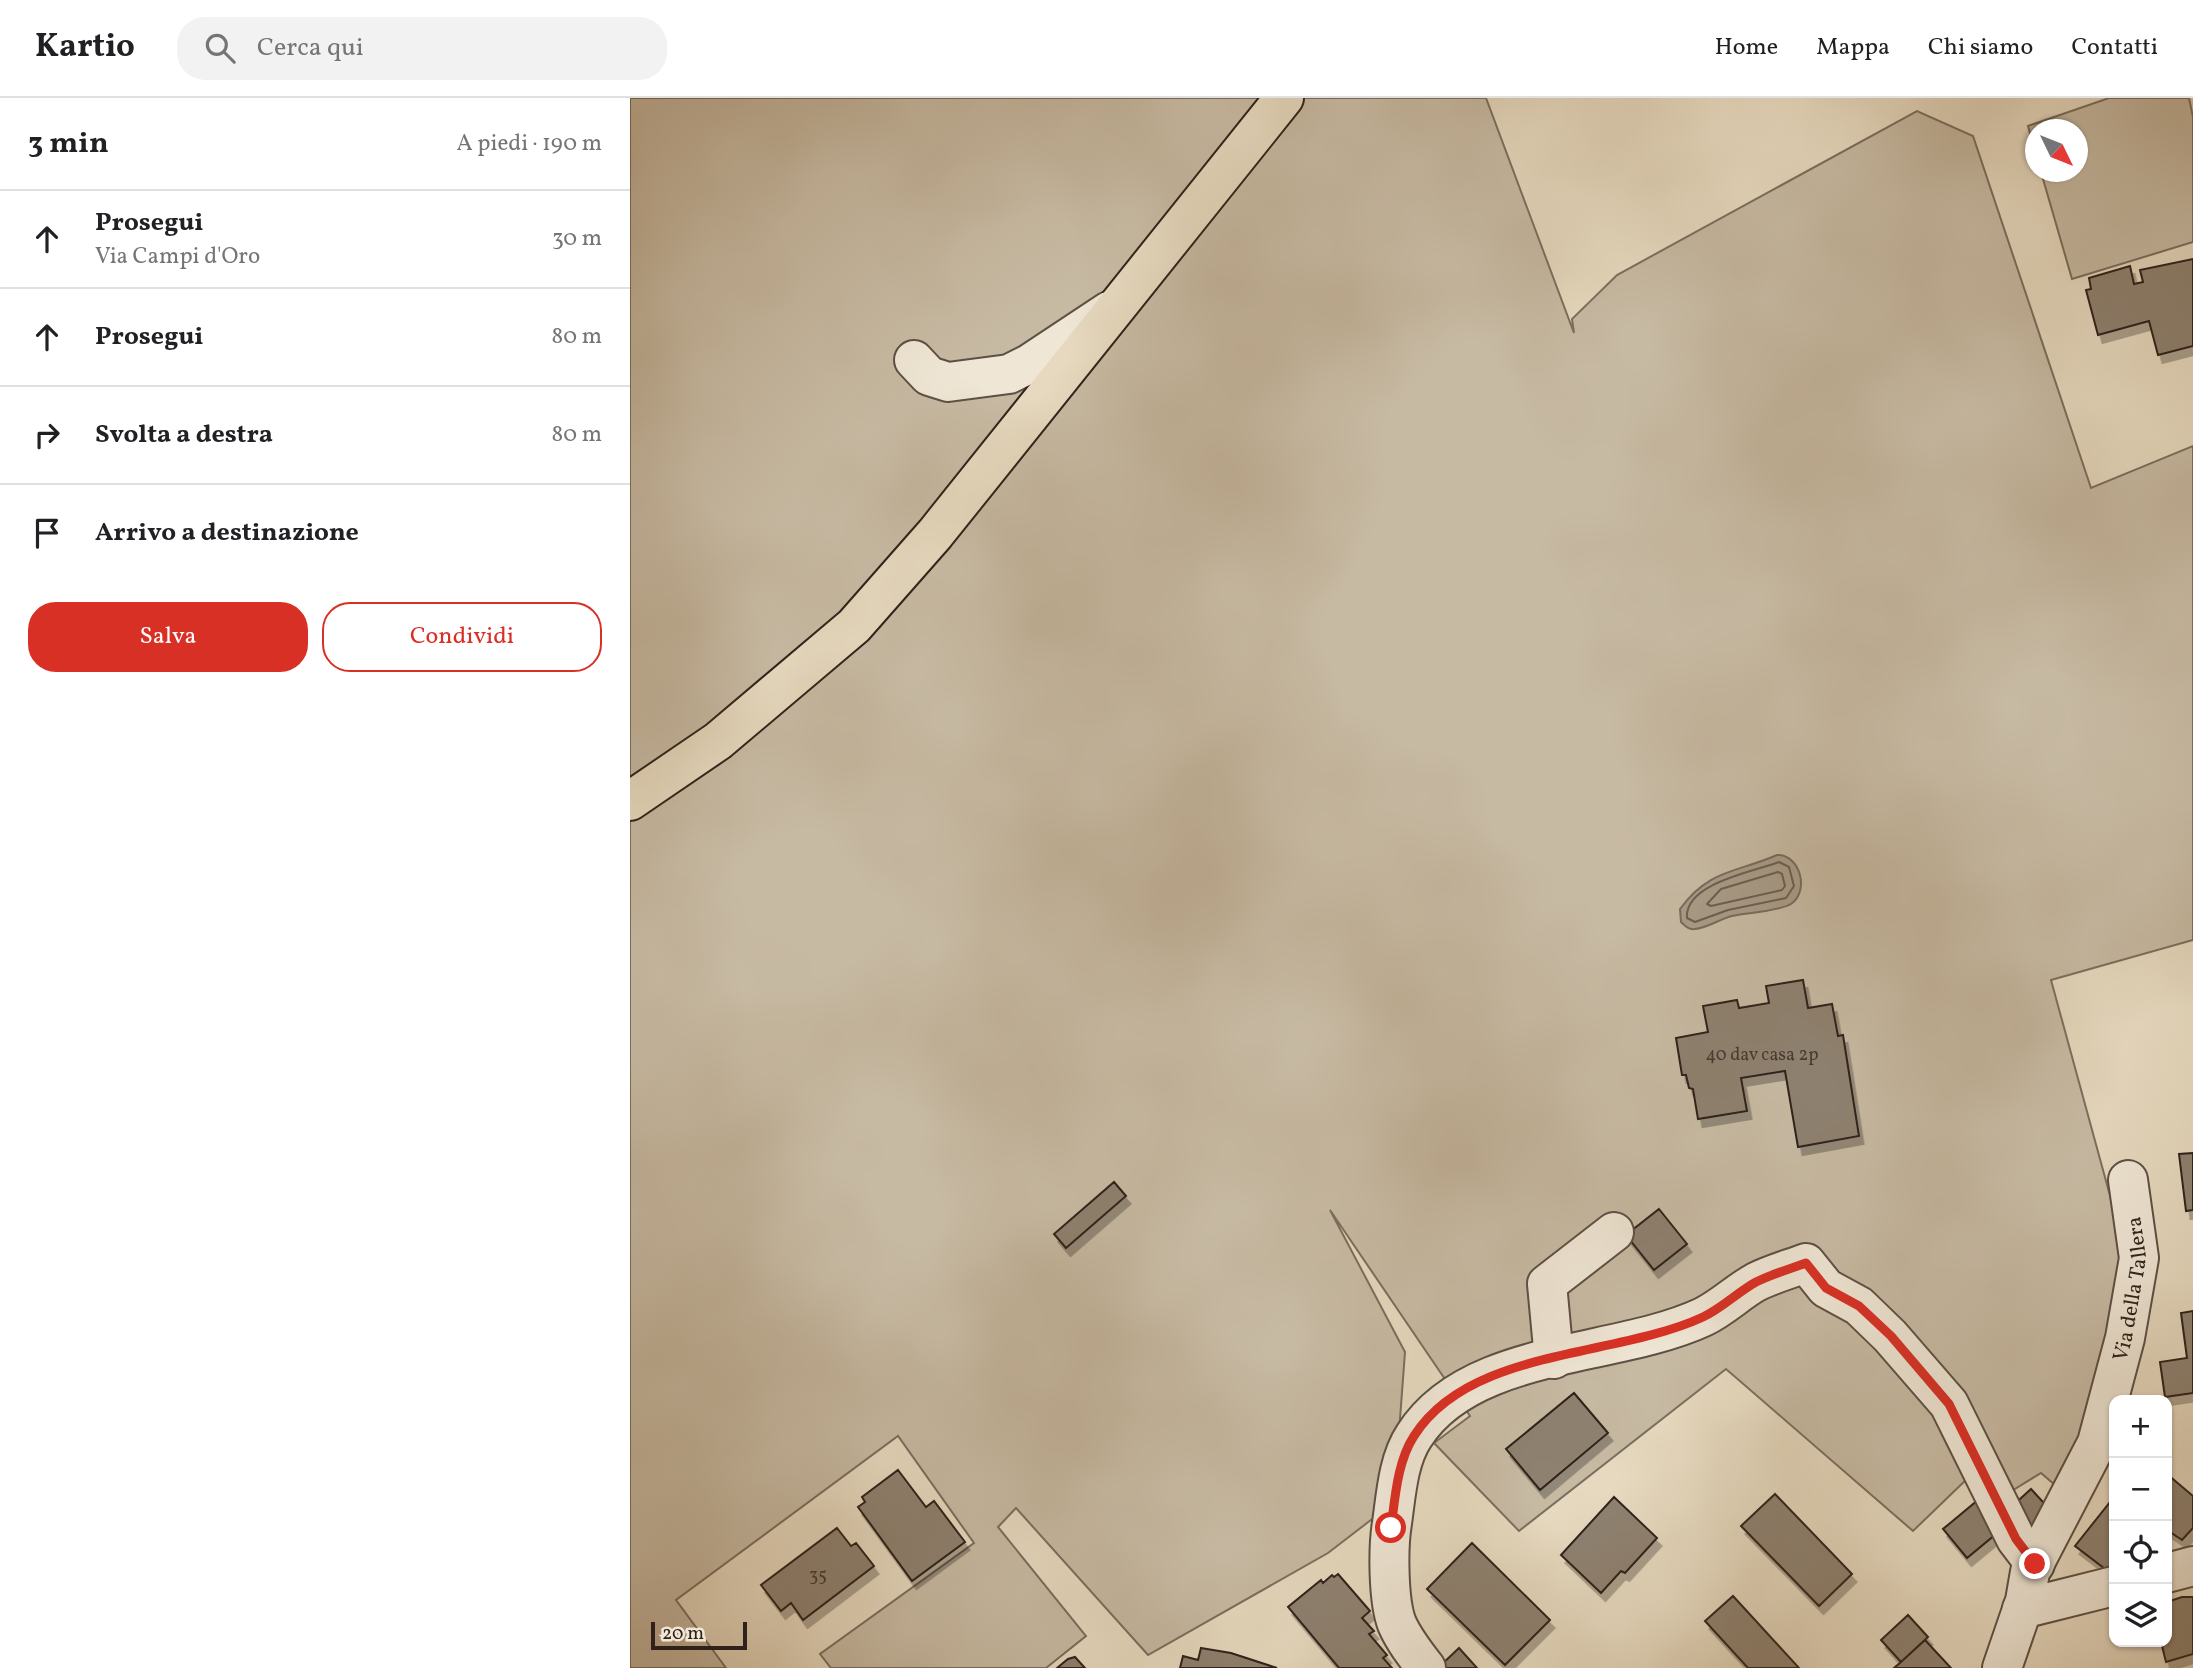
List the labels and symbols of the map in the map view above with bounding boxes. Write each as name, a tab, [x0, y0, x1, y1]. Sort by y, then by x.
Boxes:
north arrow	[2025, 119, 2088, 182]
house number: 40 dav casa 2p	[1705, 1043, 1819, 1068]
street label: Via della Tallera	[2106, 1215, 2155, 1365]
route start	[1375, 1512, 1406, 1543]
route end	[2019, 1548, 2050, 1579]
house number: 35	[809, 1564, 827, 1589]
scale bar	[651, 1619, 747, 1651]

